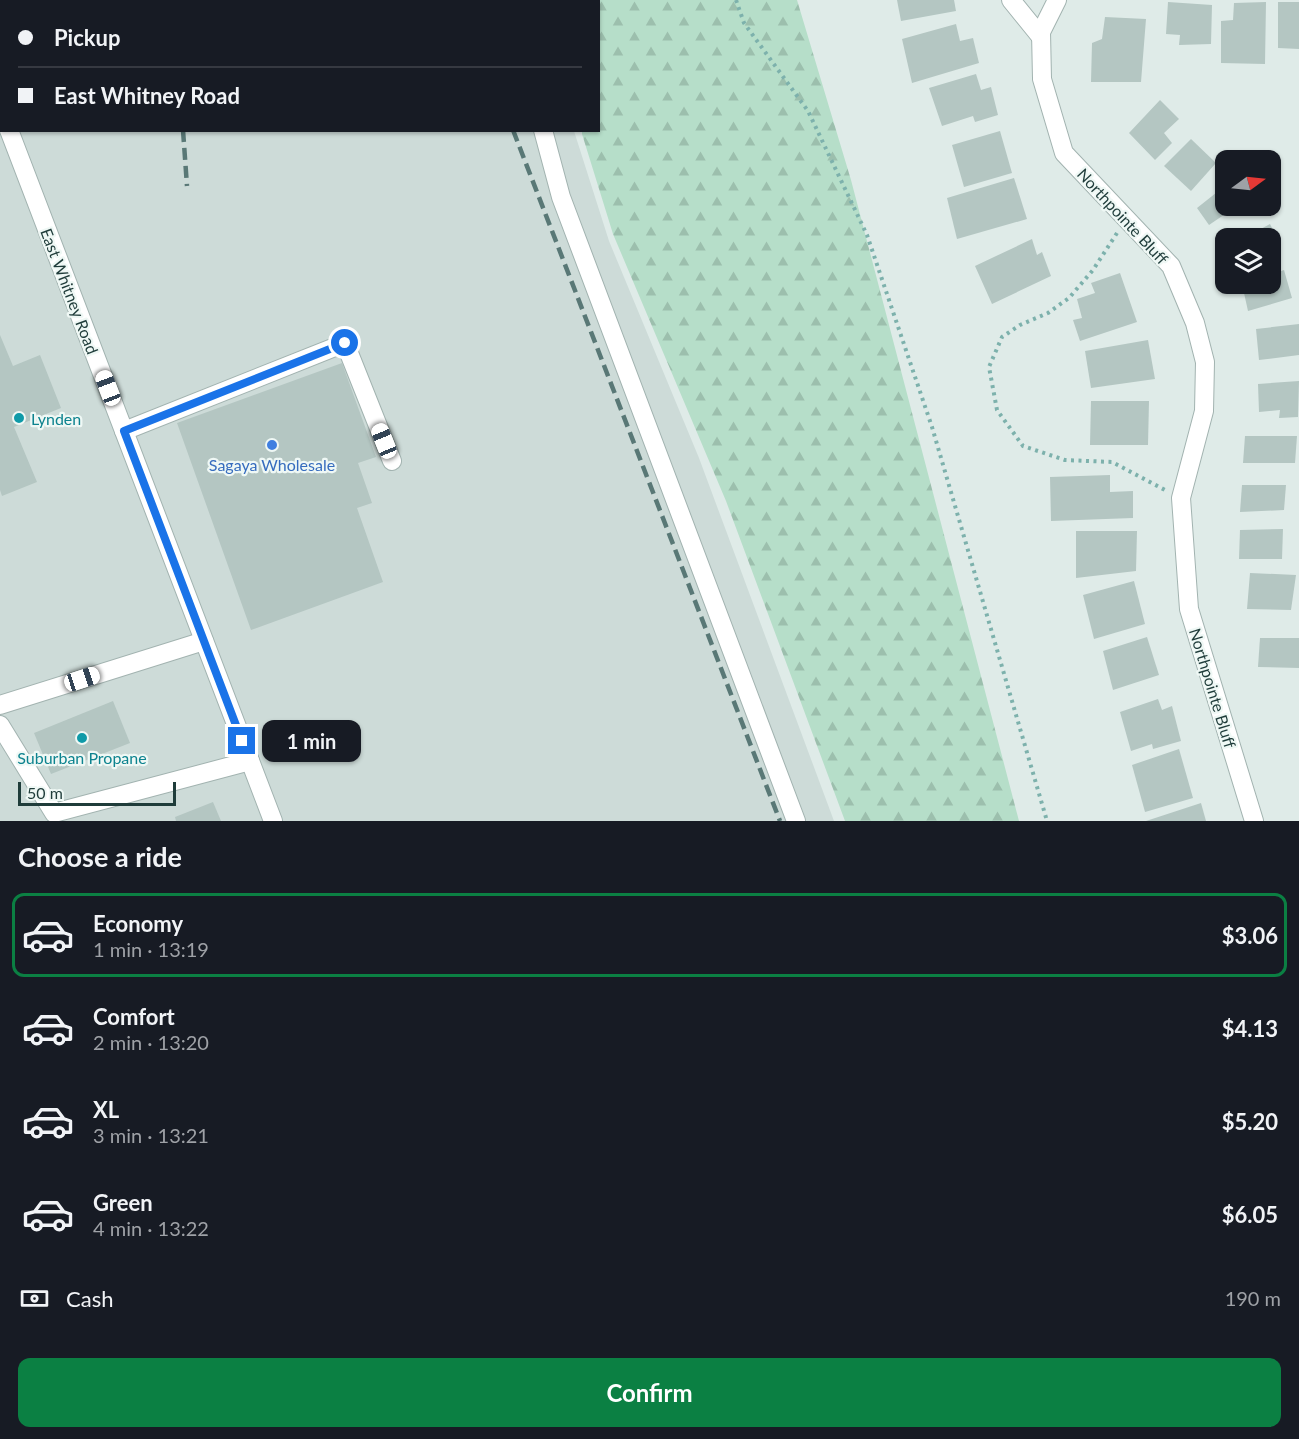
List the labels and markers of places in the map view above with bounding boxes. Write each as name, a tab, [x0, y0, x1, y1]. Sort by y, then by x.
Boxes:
place label: Lynden	[31, 409, 81, 428]
marker: Lynden	[12, 411, 26, 425]
marker: Sagaya Wholesale	[265, 438, 279, 452]
place label: Sagaya Wholesale	[209, 455, 335, 474]
marker: Suburban Propane	[75, 731, 89, 745]
place label: Suburban Propane	[17, 748, 147, 767]

